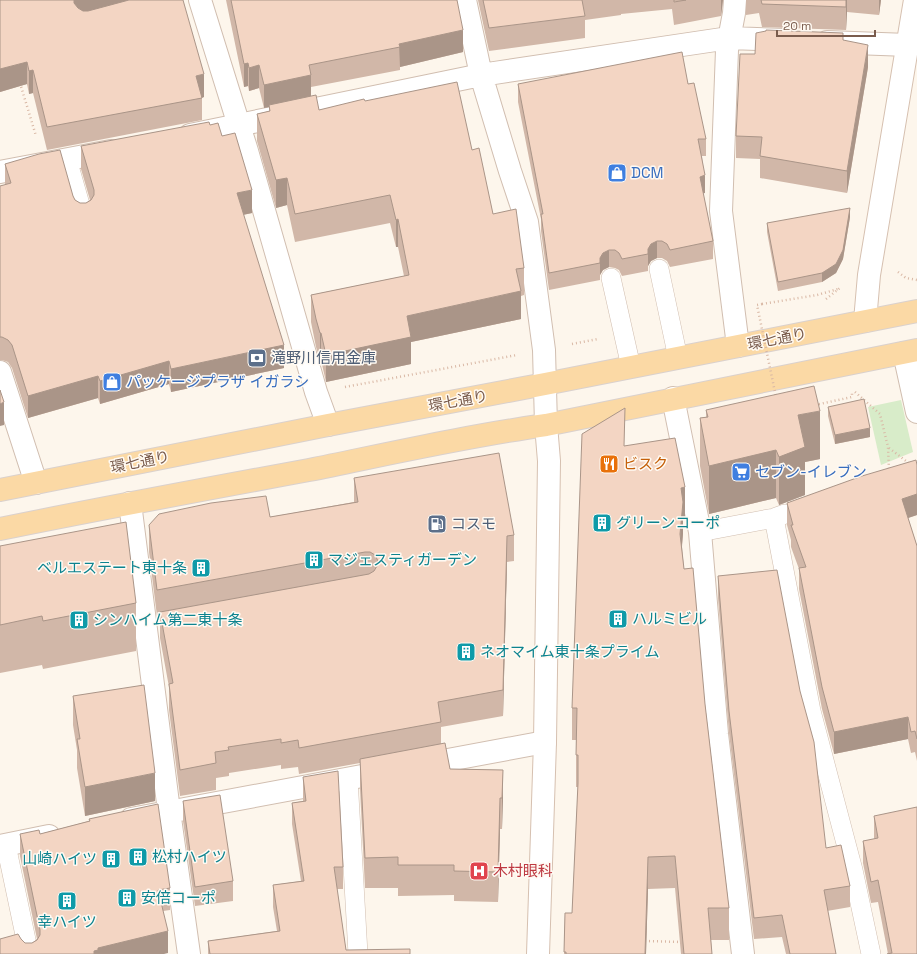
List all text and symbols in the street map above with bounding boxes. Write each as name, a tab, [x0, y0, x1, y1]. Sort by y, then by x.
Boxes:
scale bar	[777, 12, 875, 38]
text: 20 m	[783, 18, 811, 34]
shop icon: DCM	[606, 162, 628, 184]
place label: DCM	[631, 163, 664, 182]
street label: 環七通り	[746, 323, 808, 354]
bank icon: 滝野川信用金庫	[246, 347, 268, 369]
place label: 滝野川信用金庫	[271, 348, 376, 367]
shop icon: パッケージプラザ イガラシ	[101, 371, 123, 393]
place label: パッケージプラザ イガラシ	[126, 372, 309, 391]
street label: 環七通り	[427, 386, 489, 415]
street label: 環七通り	[109, 446, 171, 477]
restaurant icon: ビスク	[598, 453, 620, 475]
place label: ビスク	[623, 454, 668, 473]
supermarket icon: セブン-イレブン	[730, 461, 752, 483]
place label: セブン-イレブン	[755, 462, 867, 481]
building icon: グリーンコーポ	[591, 512, 613, 534]
fuel station icon: コスモ	[426, 513, 448, 535]
place label: グリーンコーポ	[616, 513, 720, 532]
place label: コスモ	[451, 514, 496, 533]
building icon: マジェスティガーデン	[303, 549, 325, 571]
place label: マジェスティガーデン	[328, 550, 477, 569]
building icon: ベルエステート東十条	[190, 557, 212, 579]
place label: ベルエステート東十条	[37, 558, 187, 577]
building icon: ハルミビル	[607, 608, 629, 630]
building icon: シンハイム第二東十条	[68, 609, 90, 631]
place label: ハルミビル	[632, 609, 707, 628]
place label: シンハイム第二東十条	[93, 610, 242, 629]
building icon: ネオマイム東十条プライム	[455, 641, 477, 663]
place label: ネオマイム東十条プライム	[480, 642, 659, 661]
building icon: 松村ハイツ	[127, 846, 149, 868]
place label: 松村ハイツ	[152, 847, 227, 866]
building icon: 山崎ハイツ	[100, 848, 122, 870]
place label: 山崎ハイツ	[22, 849, 97, 868]
hospital icon: 木村眼科	[468, 860, 490, 882]
place label: 木村眼科	[493, 861, 553, 880]
building icon: 安倍コーポ	[116, 887, 138, 909]
place label: 安倍コーポ	[141, 888, 216, 907]
building icon: 幸ハイツ	[56, 890, 78, 912]
place label: 幸ハイツ	[37, 912, 97, 931]

